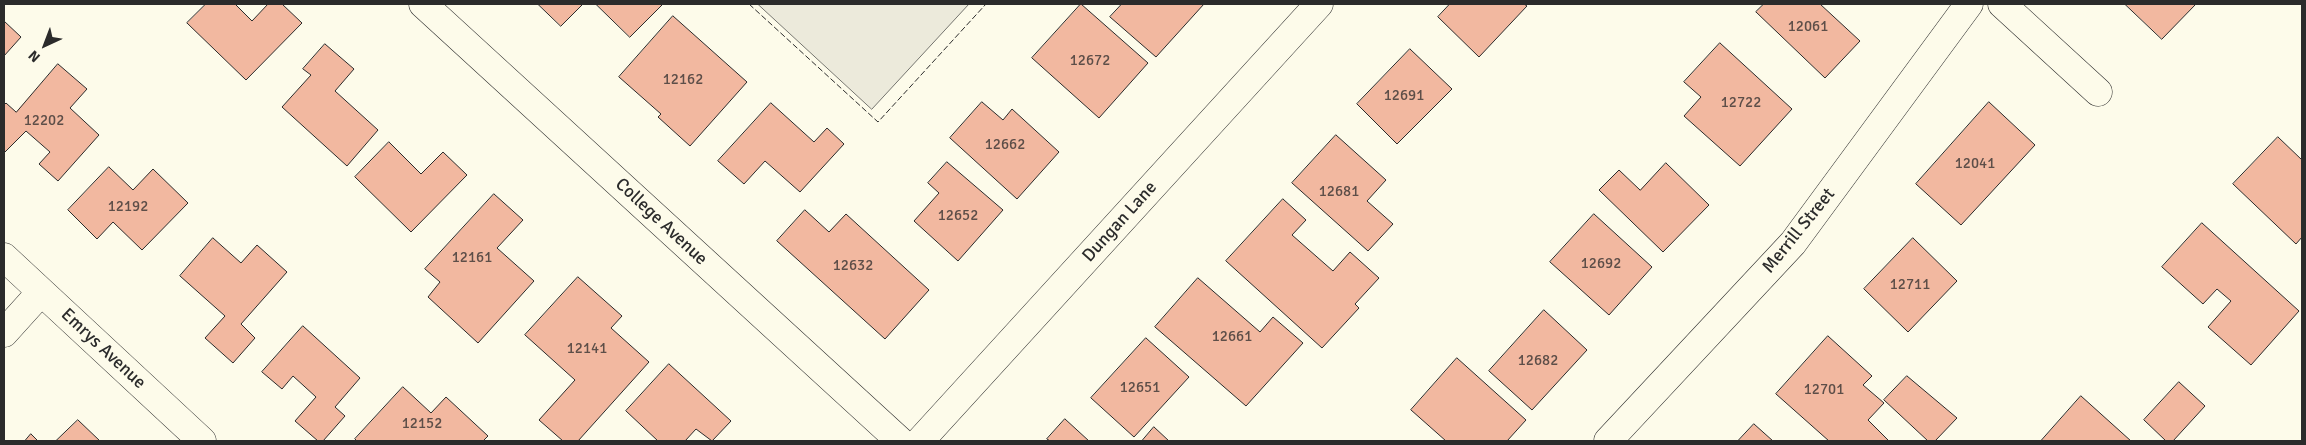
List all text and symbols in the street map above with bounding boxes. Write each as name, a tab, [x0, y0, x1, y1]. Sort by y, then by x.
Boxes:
house number: 12061	[1788, 18, 1828, 36]
north arrow	[20, 20, 70, 70]
text: N	[25, 47, 44, 66]
house number: 12672	[1070, 52, 1110, 70]
house number: 12162	[663, 71, 703, 89]
house number: 12691	[1384, 87, 1424, 105]
house number: 12722	[1721, 94, 1761, 112]
house number: 12202	[24, 112, 64, 130]
house number: 12662	[985, 136, 1025, 154]
house number: 12041	[1955, 155, 1995, 173]
street label: College Avenue	[610, 174, 712, 270]
street label: Dungan Lane	[1078, 177, 1162, 267]
house number: 12681	[1319, 183, 1359, 201]
street label: Merrill Street	[1758, 184, 1840, 278]
house number: 12192	[108, 198, 148, 216]
house number: 12652	[938, 207, 978, 225]
house number: 12161	[452, 249, 492, 267]
house number: 12692	[1581, 255, 1621, 273]
house number: 12632	[833, 257, 873, 275]
house number: 12711	[1890, 276, 1930, 294]
street label: Emrys Avenue	[56, 304, 150, 394]
house number: 12661	[1212, 328, 1252, 346]
house number: 12141	[567, 340, 607, 358]
house number: 12682	[1518, 352, 1558, 370]
house number: 12651	[1120, 379, 1160, 397]
house number: 12701	[1804, 381, 1844, 399]
house number: 12152	[402, 415, 442, 433]

